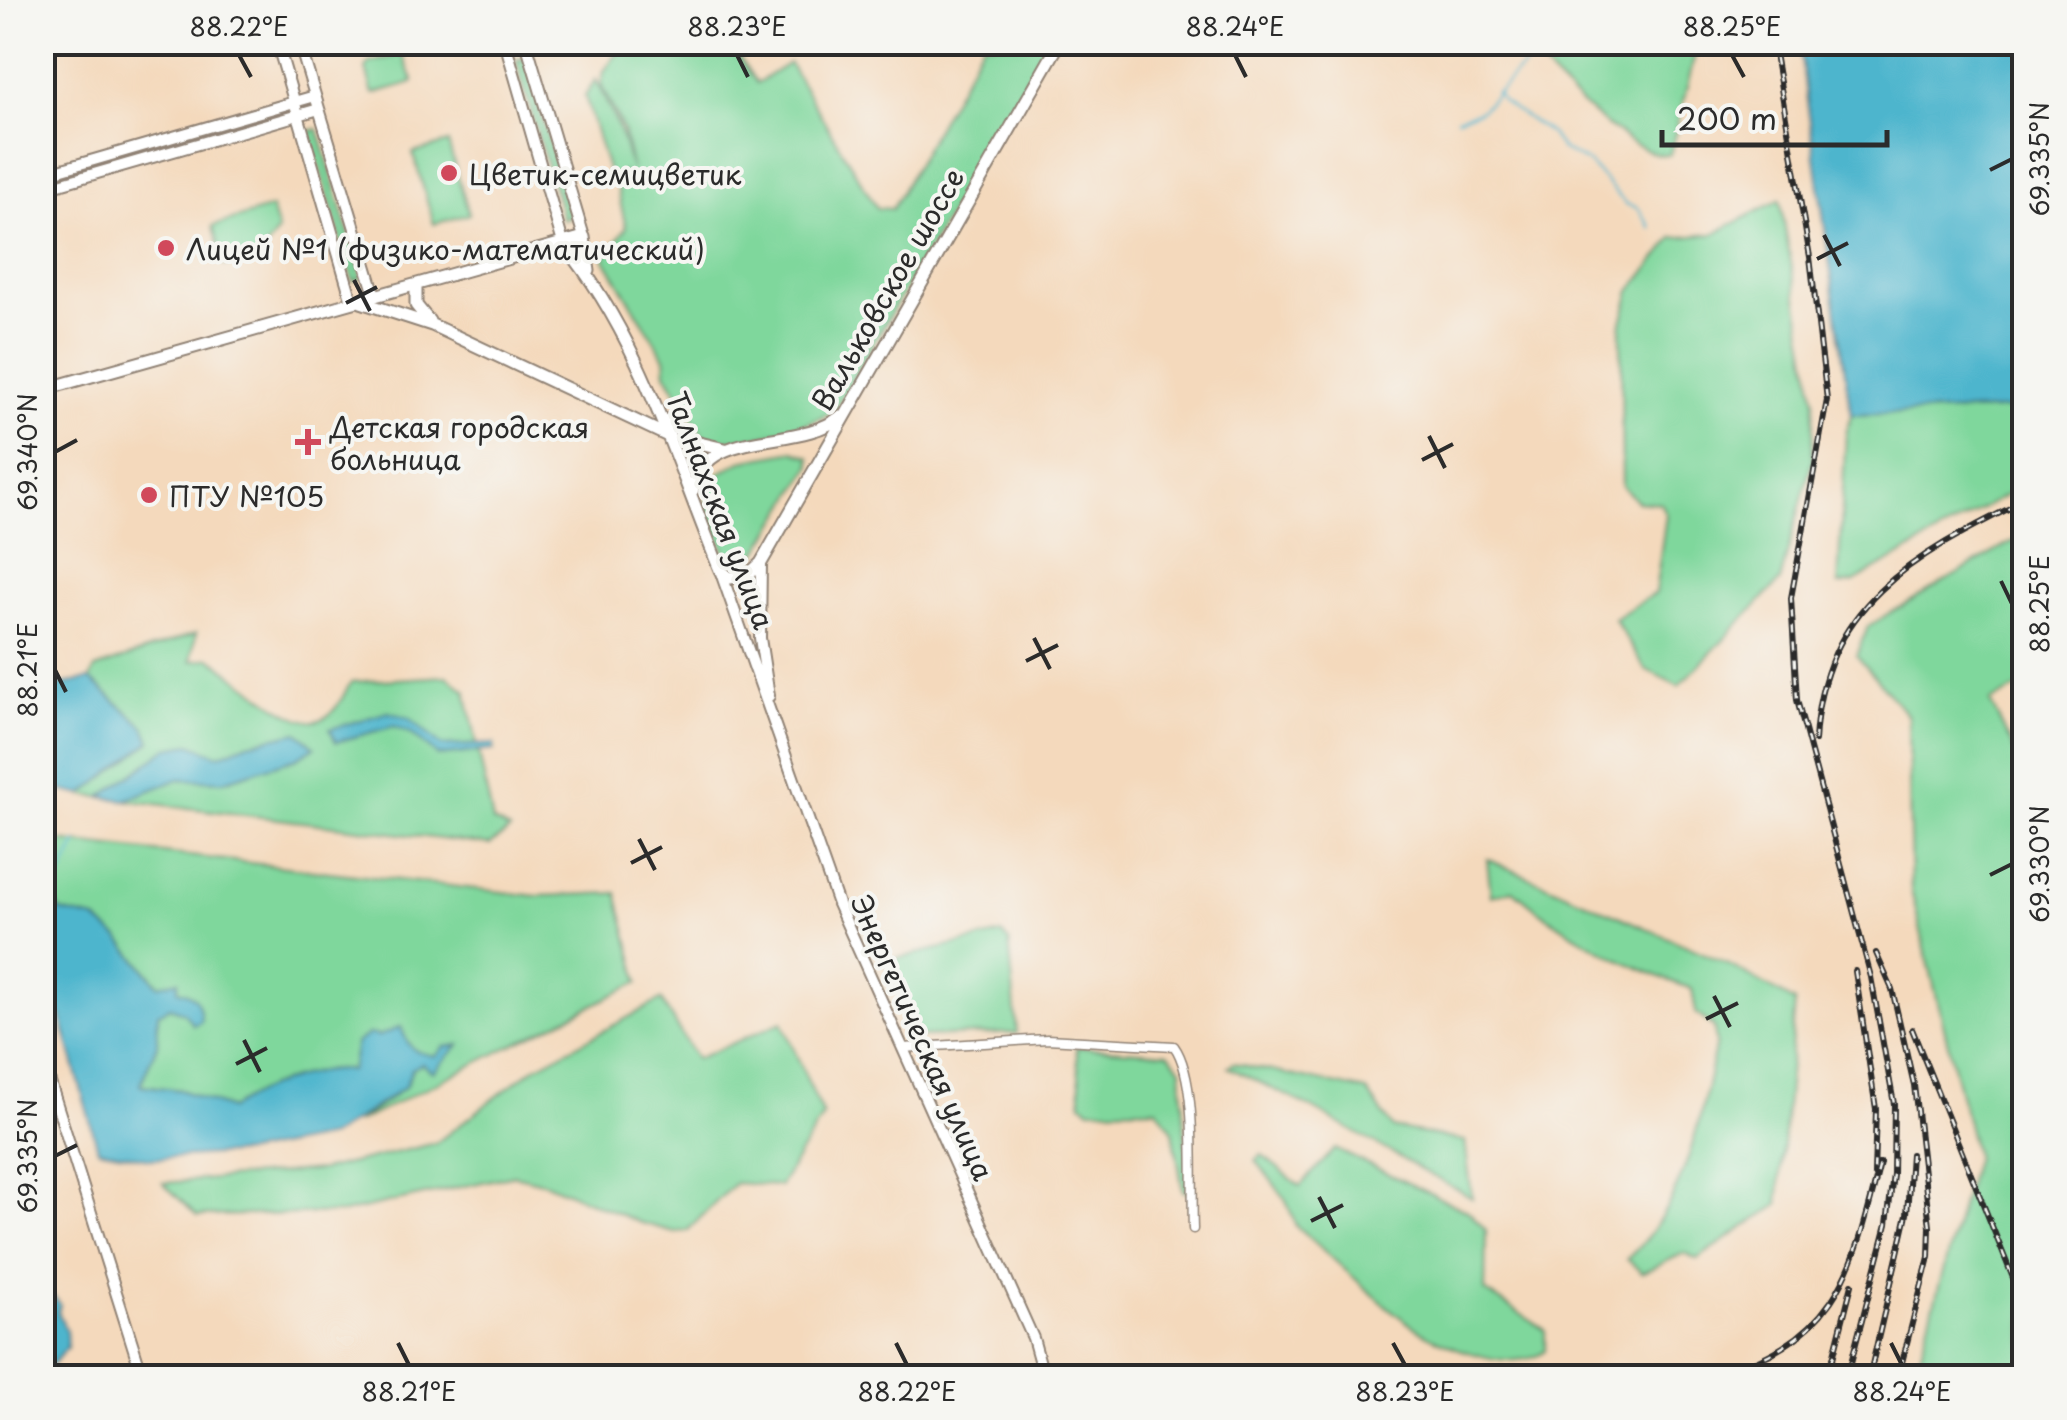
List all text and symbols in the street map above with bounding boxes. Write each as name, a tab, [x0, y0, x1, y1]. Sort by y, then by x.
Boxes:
text: 88.22°E	[190, 7, 288, 45]
text: 88.23°E	[687, 7, 787, 45]
text: 88.24°E	[1186, 7, 1284, 45]
text: 88.25°E	[1683, 7, 1781, 45]
scale bar	[1662, 85, 1887, 147]
text: 200 m	[1677, 95, 1777, 140]
text: 69.335°N	[2020, 102, 2058, 216]
place label: Цветик-семицветик	[469, 152, 742, 195]
street label: Вальковское шоссе	[800, 160, 974, 418]
marker: Цветик-семицветик	[438, 162, 460, 184]
place label: Лицей №1 (физико-математический)	[186, 227, 705, 270]
marker: Лицей №1 (физико-математический)	[155, 237, 177, 259]
street label: Талнахская улица	[656, 385, 786, 635]
text: 69.340°N	[8, 393, 46, 511]
place label: Детская городская больница	[329, 405, 589, 480]
marker: Детская городская больница	[295, 429, 321, 455]
place label: ПТУ №105	[169, 474, 324, 517]
marker: ПТУ №105	[138, 484, 160, 506]
text: 88.25°E	[2020, 555, 2058, 653]
text: 88.21°E	[8, 622, 46, 718]
text: 69.330°N	[2020, 805, 2058, 923]
street label: Энергетическая улица	[841, 887, 1006, 1187]
text: 69.335°N	[8, 1099, 46, 1213]
text: 88.21°E	[361, 1372, 457, 1410]
text: 88.22°E	[858, 1372, 956, 1410]
text: 88.23°E	[1355, 1372, 1455, 1410]
text: 88.24°E	[1853, 1372, 1951, 1410]

